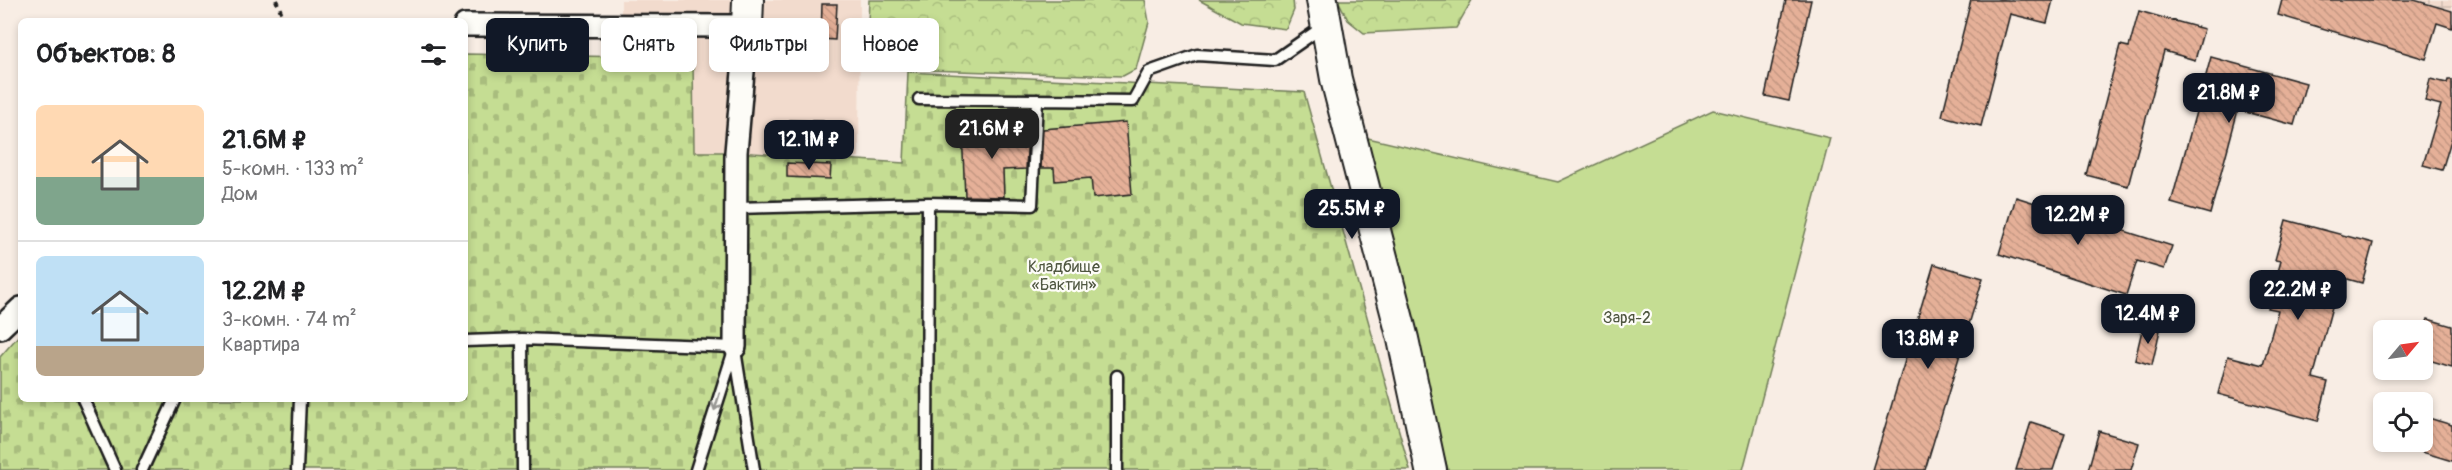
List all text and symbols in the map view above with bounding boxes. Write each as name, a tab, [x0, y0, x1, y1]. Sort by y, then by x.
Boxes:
chip: Купить	[486, 18, 589, 72]
chip: Снять	[601, 18, 697, 72]
chip: Фильтры	[709, 18, 829, 72]
chip: Новое	[841, 18, 939, 72]
text: Объектов: 8	[36, 38, 175, 70]
icon: filters	[417, 38, 450, 71]
pin: 21.8M ₽	[2174, 73, 2284, 124]
text: 21.8M ₽	[2197, 80, 2261, 105]
pin: 21.6M ₽	[937, 109, 1047, 160]
text: 21.6M ₽	[959, 116, 1025, 141]
pin: 12.1M ₽	[754, 120, 864, 171]
text: 21.6M ₽	[222, 124, 308, 156]
text: 12.1M ₽	[778, 127, 840, 152]
icon: home	[84, 129, 156, 201]
text: 5-комн. · 133 m²	[222, 156, 364, 181]
text: Дом	[222, 181, 258, 206]
pin: 25.5M ₽	[1297, 189, 1407, 240]
pin: 12.2M ₽	[2023, 195, 2133, 246]
text: 25.5M ₽	[1318, 196, 1386, 221]
text: 12.2M ₽	[2045, 202, 2111, 227]
park label: Кладбище «Бактин»	[1028, 257, 1100, 295]
pin: 22.2M ₽	[2243, 270, 2353, 321]
text: 12.2M ₽	[222, 275, 307, 307]
text: 22.2M ₽	[2264, 277, 2332, 302]
icon: home	[84, 280, 156, 352]
pin: 12.4M ₽	[2093, 294, 2203, 345]
text: 12.4M ₽	[2115, 301, 2181, 326]
text: 3-комн. · 74 m²	[222, 307, 357, 332]
park label: Заря-2	[1603, 308, 1651, 328]
pin: 13.8M ₽	[1873, 319, 1983, 370]
north arrow	[2373, 320, 2433, 380]
map controls	[2373, 320, 2433, 452]
text: 13.8M ₽	[1896, 326, 1960, 351]
text: Квартира	[222, 332, 300, 357]
one-way arrow	[711, 392, 722, 411]
button: locate	[2373, 392, 2433, 452]

